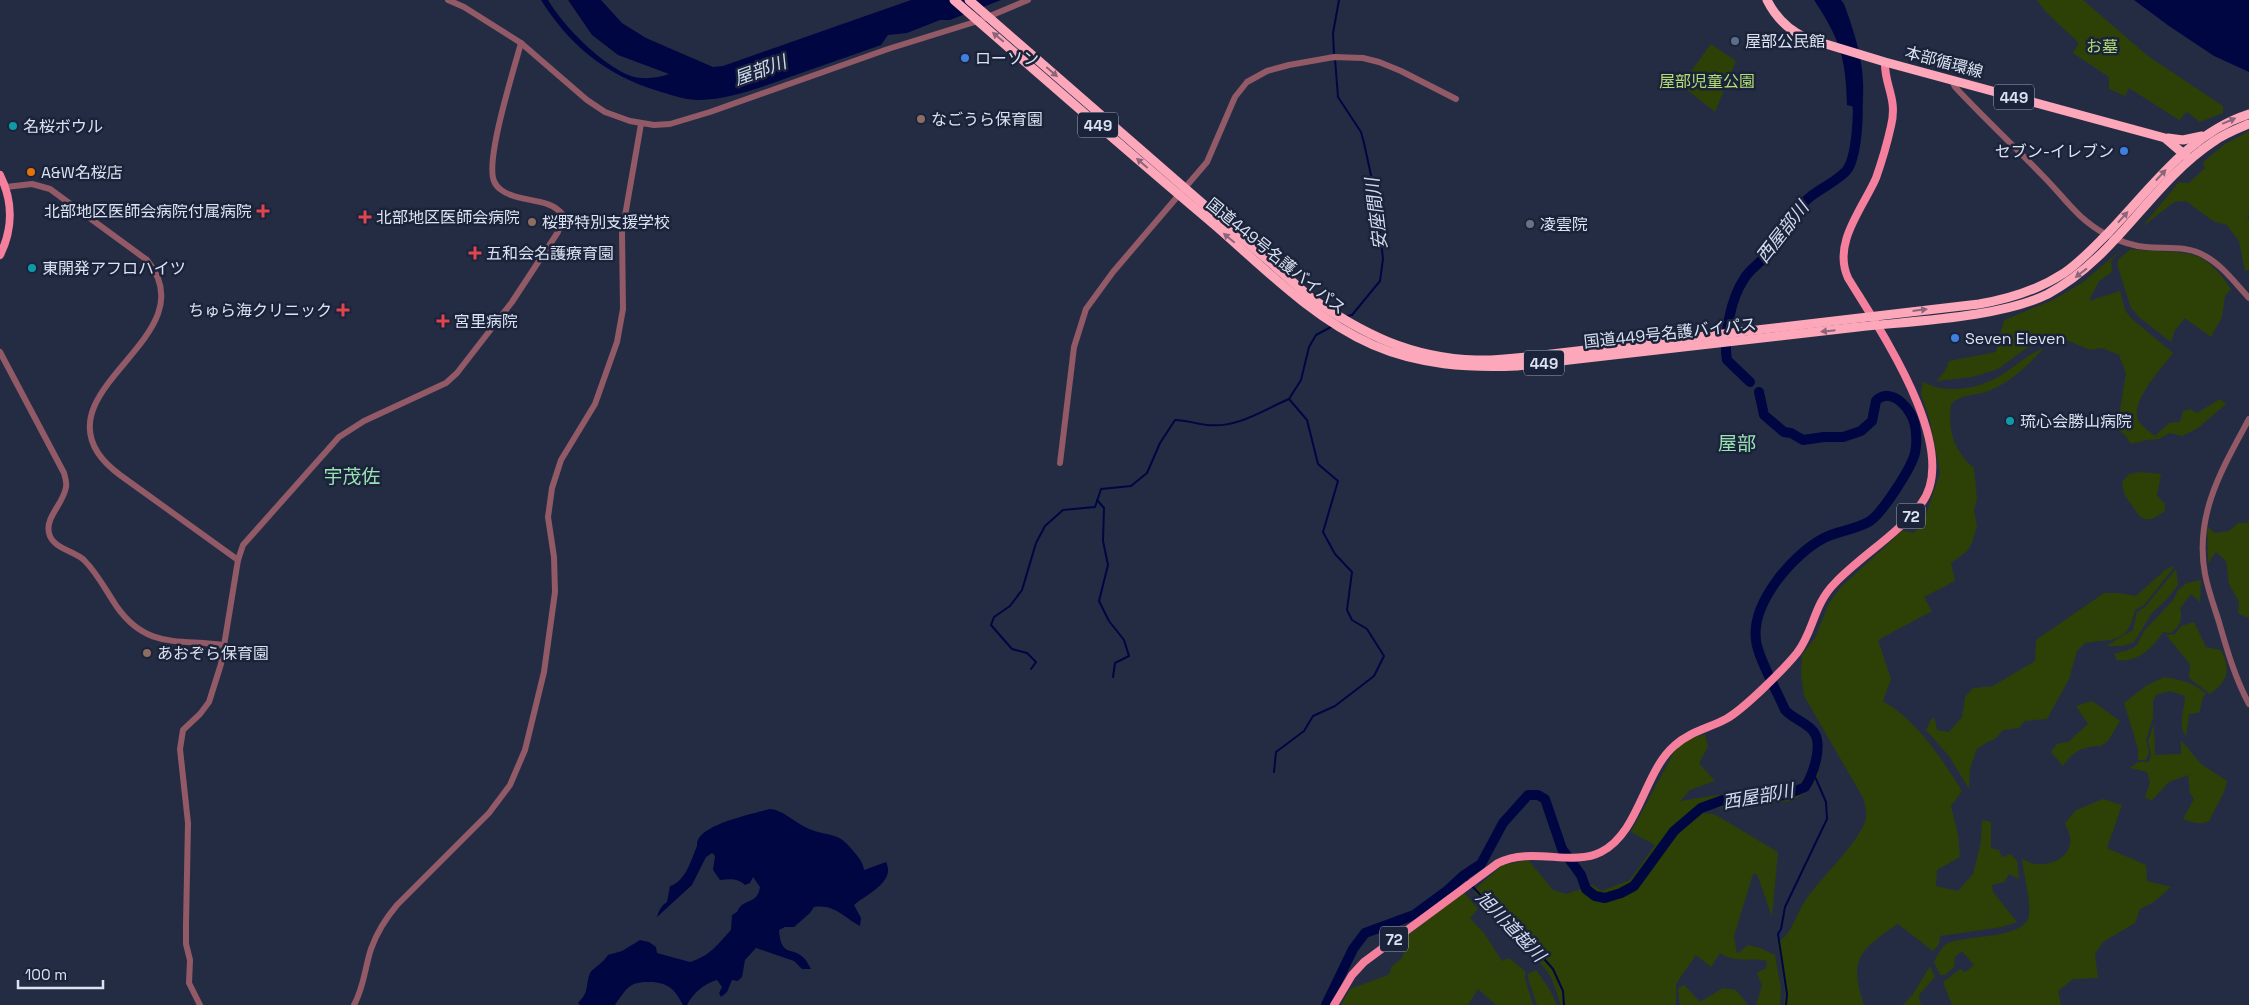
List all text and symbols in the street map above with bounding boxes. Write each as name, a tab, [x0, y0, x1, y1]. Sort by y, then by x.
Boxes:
place label: 屋部公民館	[1745, 31, 1825, 52]
one-way arrow	[991, 32, 1004, 43]
marker: 屋部公民館	[1729, 35, 1741, 47]
park label: お墓	[2086, 36, 2118, 57]
street label: 本部循環線	[1903, 42, 1985, 82]
place label: ローソン	[975, 48, 1039, 69]
water label: 屋部川	[731, 49, 791, 90]
marker: ローソン	[959, 52, 971, 64]
one-way arrow	[1046, 66, 1058, 77]
park label: 屋部児童公園	[1659, 71, 1755, 92]
road number: 449	[1994, 84, 2034, 110]
place label: なごうら保育園	[931, 109, 1043, 130]
road number: 449	[1078, 112, 1118, 138]
marker: なごうら保育園	[915, 113, 927, 125]
place label: 名桜ボウル	[23, 116, 103, 137]
one-way arrow	[2222, 117, 2236, 125]
marker: 名桜ボウル	[7, 120, 19, 132]
place label: セブン-イレブン	[1995, 141, 2114, 162]
marker: セブン-イレブン	[2118, 145, 2130, 157]
one-way arrow	[1136, 158, 1149, 169]
place label: A&W名桜店	[41, 162, 123, 183]
marker: A&W名桜店	[25, 166, 37, 178]
one-way arrow	[2155, 170, 2167, 182]
water label: 安座間川	[1360, 175, 1392, 251]
street label: 国道449号名護バイパス	[1202, 193, 1350, 319]
water label: 西屋部川	[1751, 195, 1814, 267]
place label: 北部地区医師会病院付属病院	[44, 201, 252, 222]
marker: 北部地区医師会病院付属病院	[256, 204, 270, 218]
place label: 北部地区医師会病院	[376, 207, 520, 228]
marker: 北部地区医師会病院	[358, 210, 372, 224]
one-way arrow	[2117, 211, 2129, 223]
place label: 桜野特別支援学校	[542, 212, 670, 233]
place label: 凌雲院	[1540, 214, 1588, 235]
marker: 桜野特別支援学校	[526, 216, 538, 228]
marker: 凌雲院	[1524, 218, 1536, 230]
one-way arrow	[1223, 233, 1235, 244]
place label: 五和会名護療育園	[486, 243, 614, 264]
marker: 五和会名護療育園	[468, 246, 482, 260]
place label: 東開発アフロハイツ	[42, 258, 186, 279]
marker: 東開発アフロハイツ	[26, 262, 38, 274]
one-way arrow	[2074, 268, 2087, 278]
place label: ちゅら海クリニック	[188, 300, 332, 321]
marker: ちゅら海クリニック	[336, 303, 350, 317]
one-way arrow	[1912, 306, 1928, 314]
place label: 宮里病院	[454, 311, 518, 332]
street label: 国道449号名護バイパス	[1583, 313, 1757, 353]
marker: 宮里病院	[436, 314, 450, 328]
one-way arrow	[1820, 327, 1836, 335]
place label: Seven Eleven	[1965, 328, 2065, 349]
marker: Seven Eleven	[1949, 332, 1961, 344]
road number: 449	[1524, 350, 1564, 376]
place label: 琉心会勝山病院	[2020, 411, 2132, 432]
marker: 琉心会勝山病院	[2004, 415, 2016, 427]
district label: 屋部	[1718, 431, 1756, 456]
district label: 宇茂佐	[323, 464, 381, 489]
road number: 72	[1897, 504, 1925, 528]
place label: あおぞら保育園	[157, 643, 269, 664]
marker: あおぞら保育園	[141, 647, 153, 659]
water label: 西屋部川	[1721, 778, 1797, 814]
water label: 旭川道越川	[1471, 886, 1552, 968]
road number: 72	[1380, 926, 1408, 952]
scale bar	[18, 958, 102, 990]
text: 100 m	[25, 965, 67, 984]

